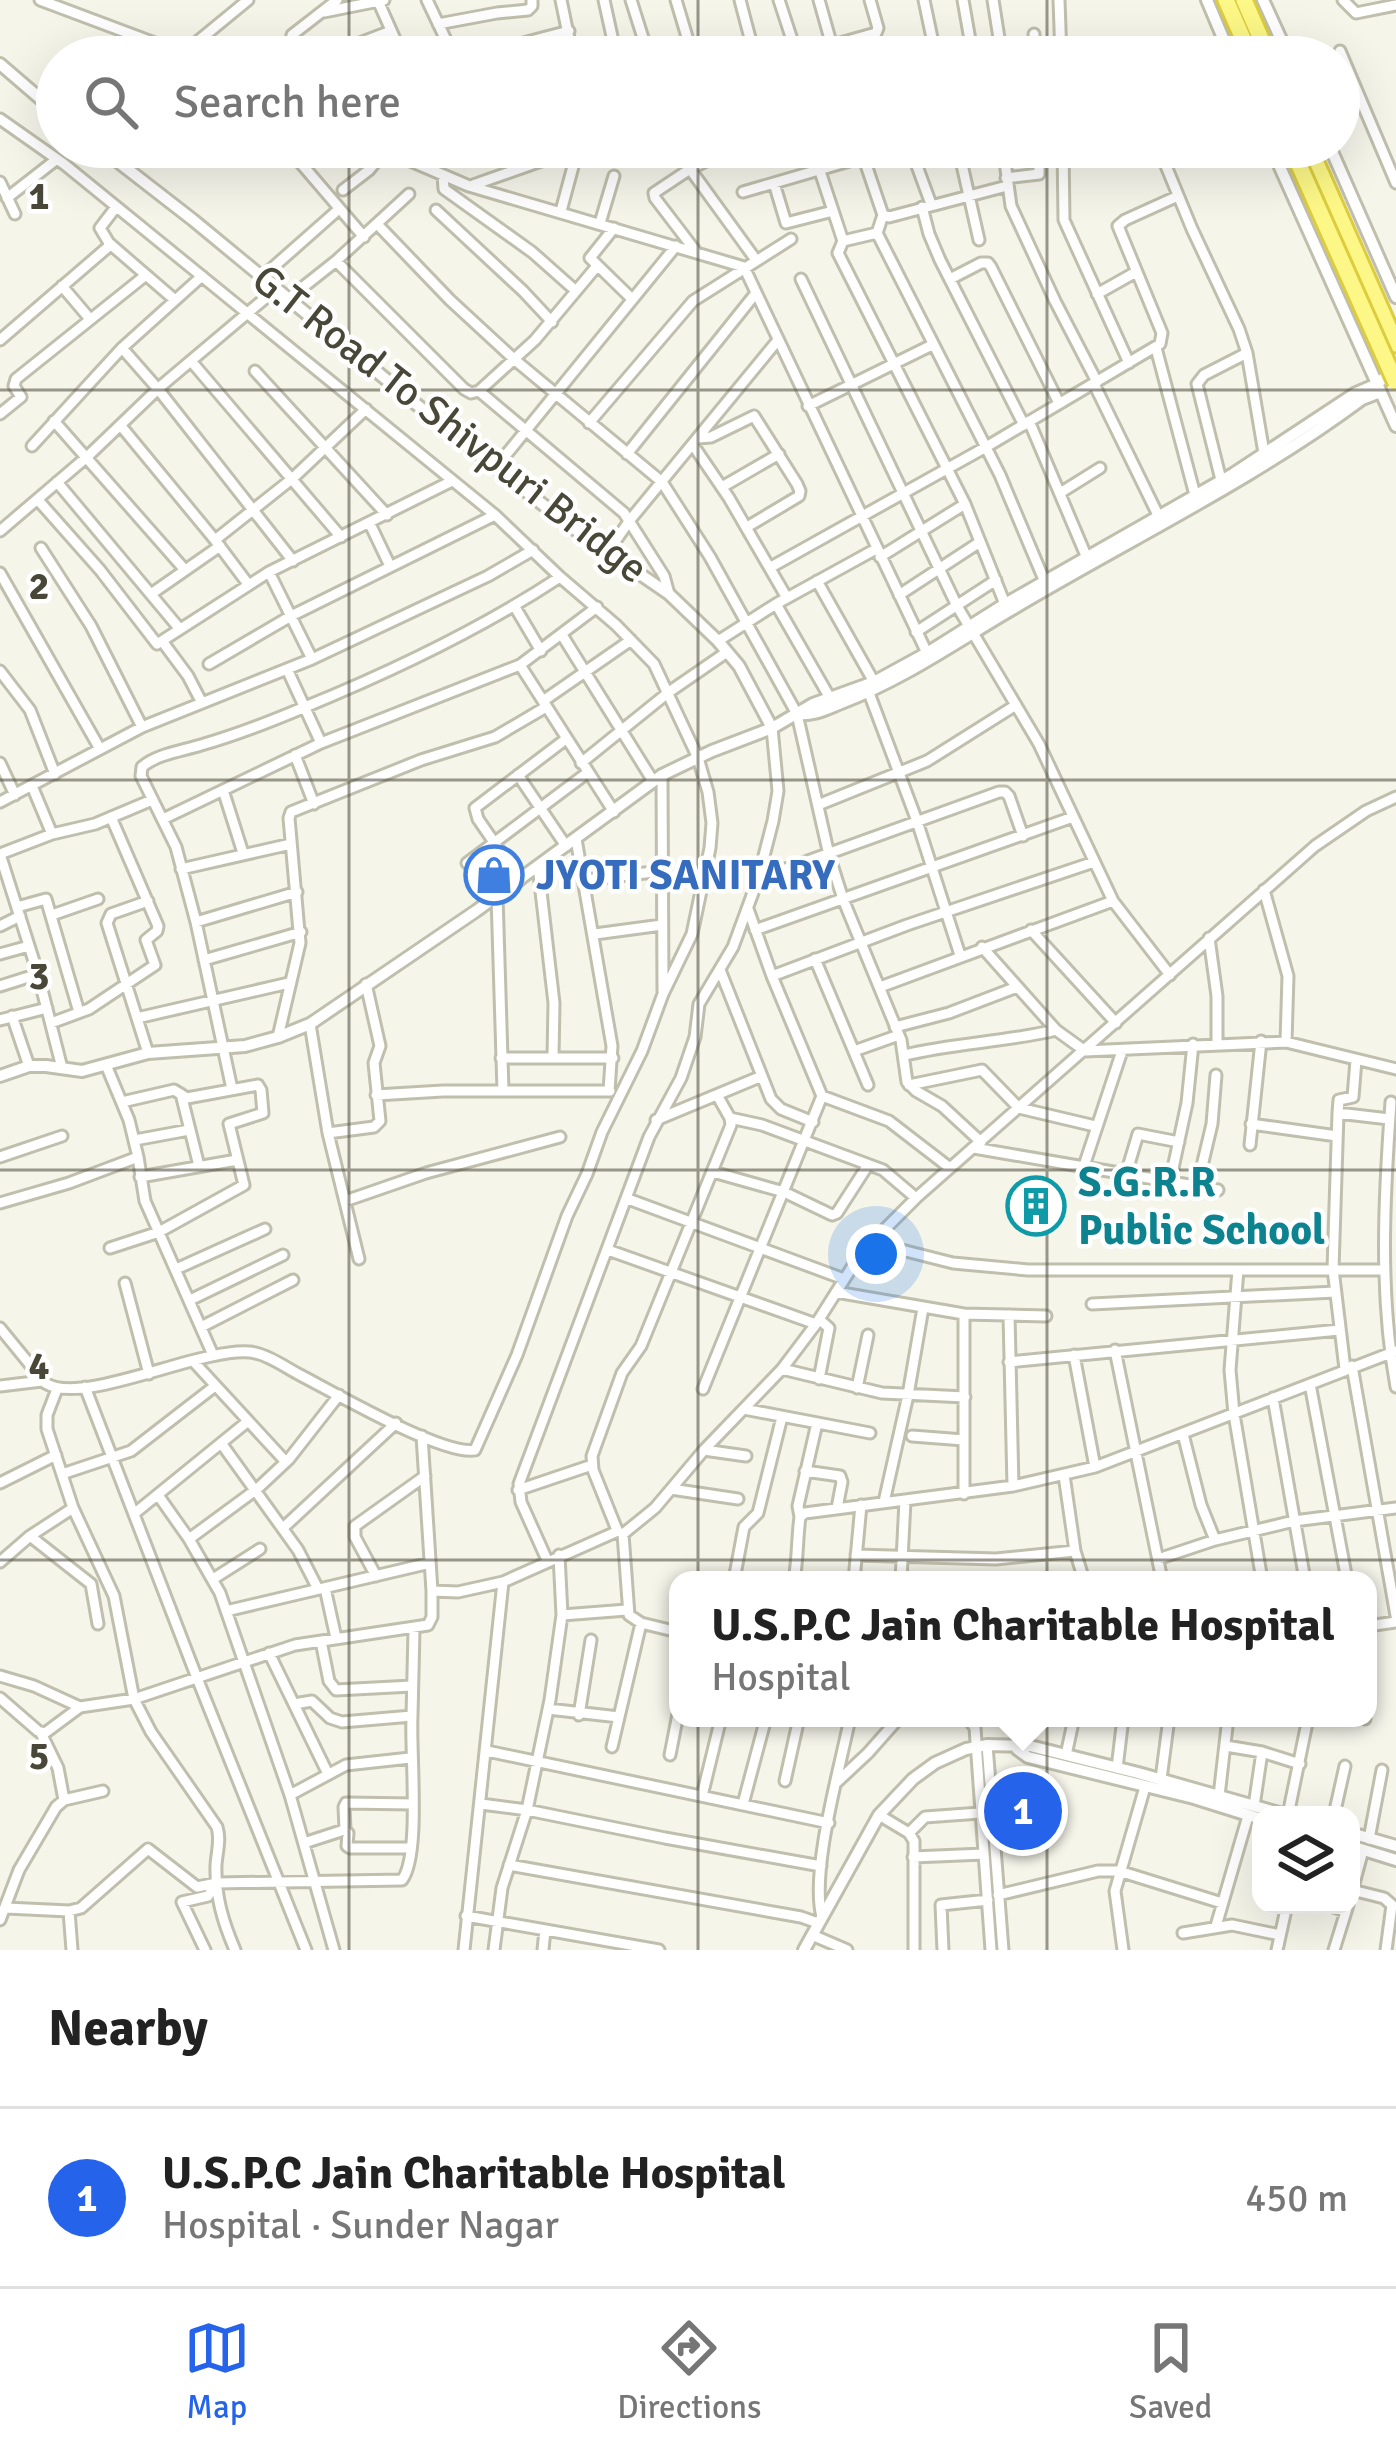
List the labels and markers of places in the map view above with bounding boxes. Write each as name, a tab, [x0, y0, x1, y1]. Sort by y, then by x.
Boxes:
shop icon: JYOTI SANITARY	[463, 844, 525, 906]
place label: JYOTI SANITARY	[536, 850, 835, 901]
place label: S.G.R.R Public School	[1078, 1157, 1325, 1256]
building icon: S.G.R.R Public School	[1005, 1175, 1067, 1237]
pin: 1	[984, 1766, 1062, 1856]

